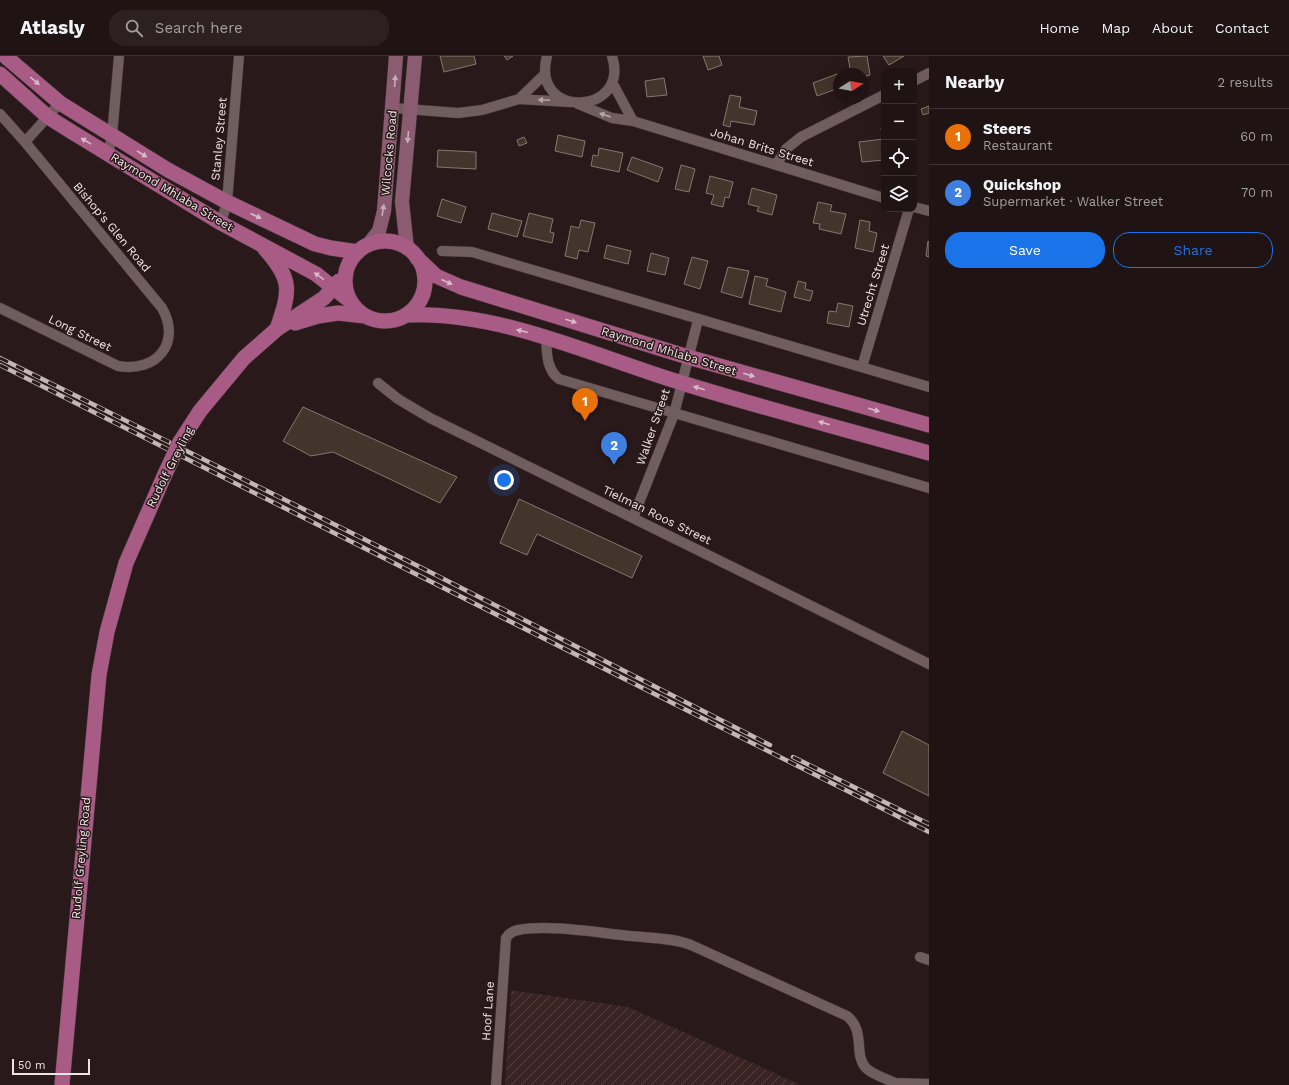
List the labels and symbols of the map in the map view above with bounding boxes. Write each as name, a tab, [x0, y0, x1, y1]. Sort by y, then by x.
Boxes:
north arrow	[833, 68, 869, 104]
one-way arrow	[391, 75, 398, 87]
one-way arrow	[29, 77, 40, 86]
street label: Stanley Street	[208, 97, 230, 181]
one-way arrow	[538, 97, 550, 104]
street label: Wilcocks Road	[378, 110, 400, 196]
one-way arrow	[599, 112, 611, 118]
street label: Johan Brits Street	[709, 125, 815, 169]
one-way arrow	[404, 131, 411, 143]
one-way arrow	[80, 137, 92, 144]
street label: Raymond Mhlaba Street	[108, 150, 236, 234]
one-way arrow	[137, 150, 147, 158]
street label: Bishop's Glen Road	[70, 179, 154, 275]
one-way arrow	[381, 204, 387, 216]
one-way arrow	[250, 213, 262, 219]
street label: Utrecht Street	[854, 243, 892, 327]
one-way arrow	[314, 272, 324, 280]
one-way arrow	[441, 279, 453, 285]
street label: Long Street	[46, 312, 114, 354]
one-way arrow	[565, 318, 577, 324]
street label: Raymond Mhlaba Street	[600, 324, 738, 378]
one-way arrow	[516, 328, 528, 334]
one-way arrow	[743, 372, 755, 378]
one-way arrow	[693, 385, 705, 391]
street label: Walker Street	[633, 387, 673, 467]
pin: 1	[572, 388, 598, 421]
one-way arrow	[868, 407, 880, 413]
one-way arrow	[818, 420, 830, 426]
street label: Rudolf Greyling	[144, 424, 197, 510]
pin: 2	[601, 432, 627, 465]
your location	[494, 470, 514, 490]
street label: Tielman Roos Street	[600, 483, 714, 547]
street label: Rudolf Greyling Road	[69, 796, 93, 920]
street label: Hoof Lane	[479, 981, 497, 1041]
scale bar	[12, 1057, 90, 1076]

